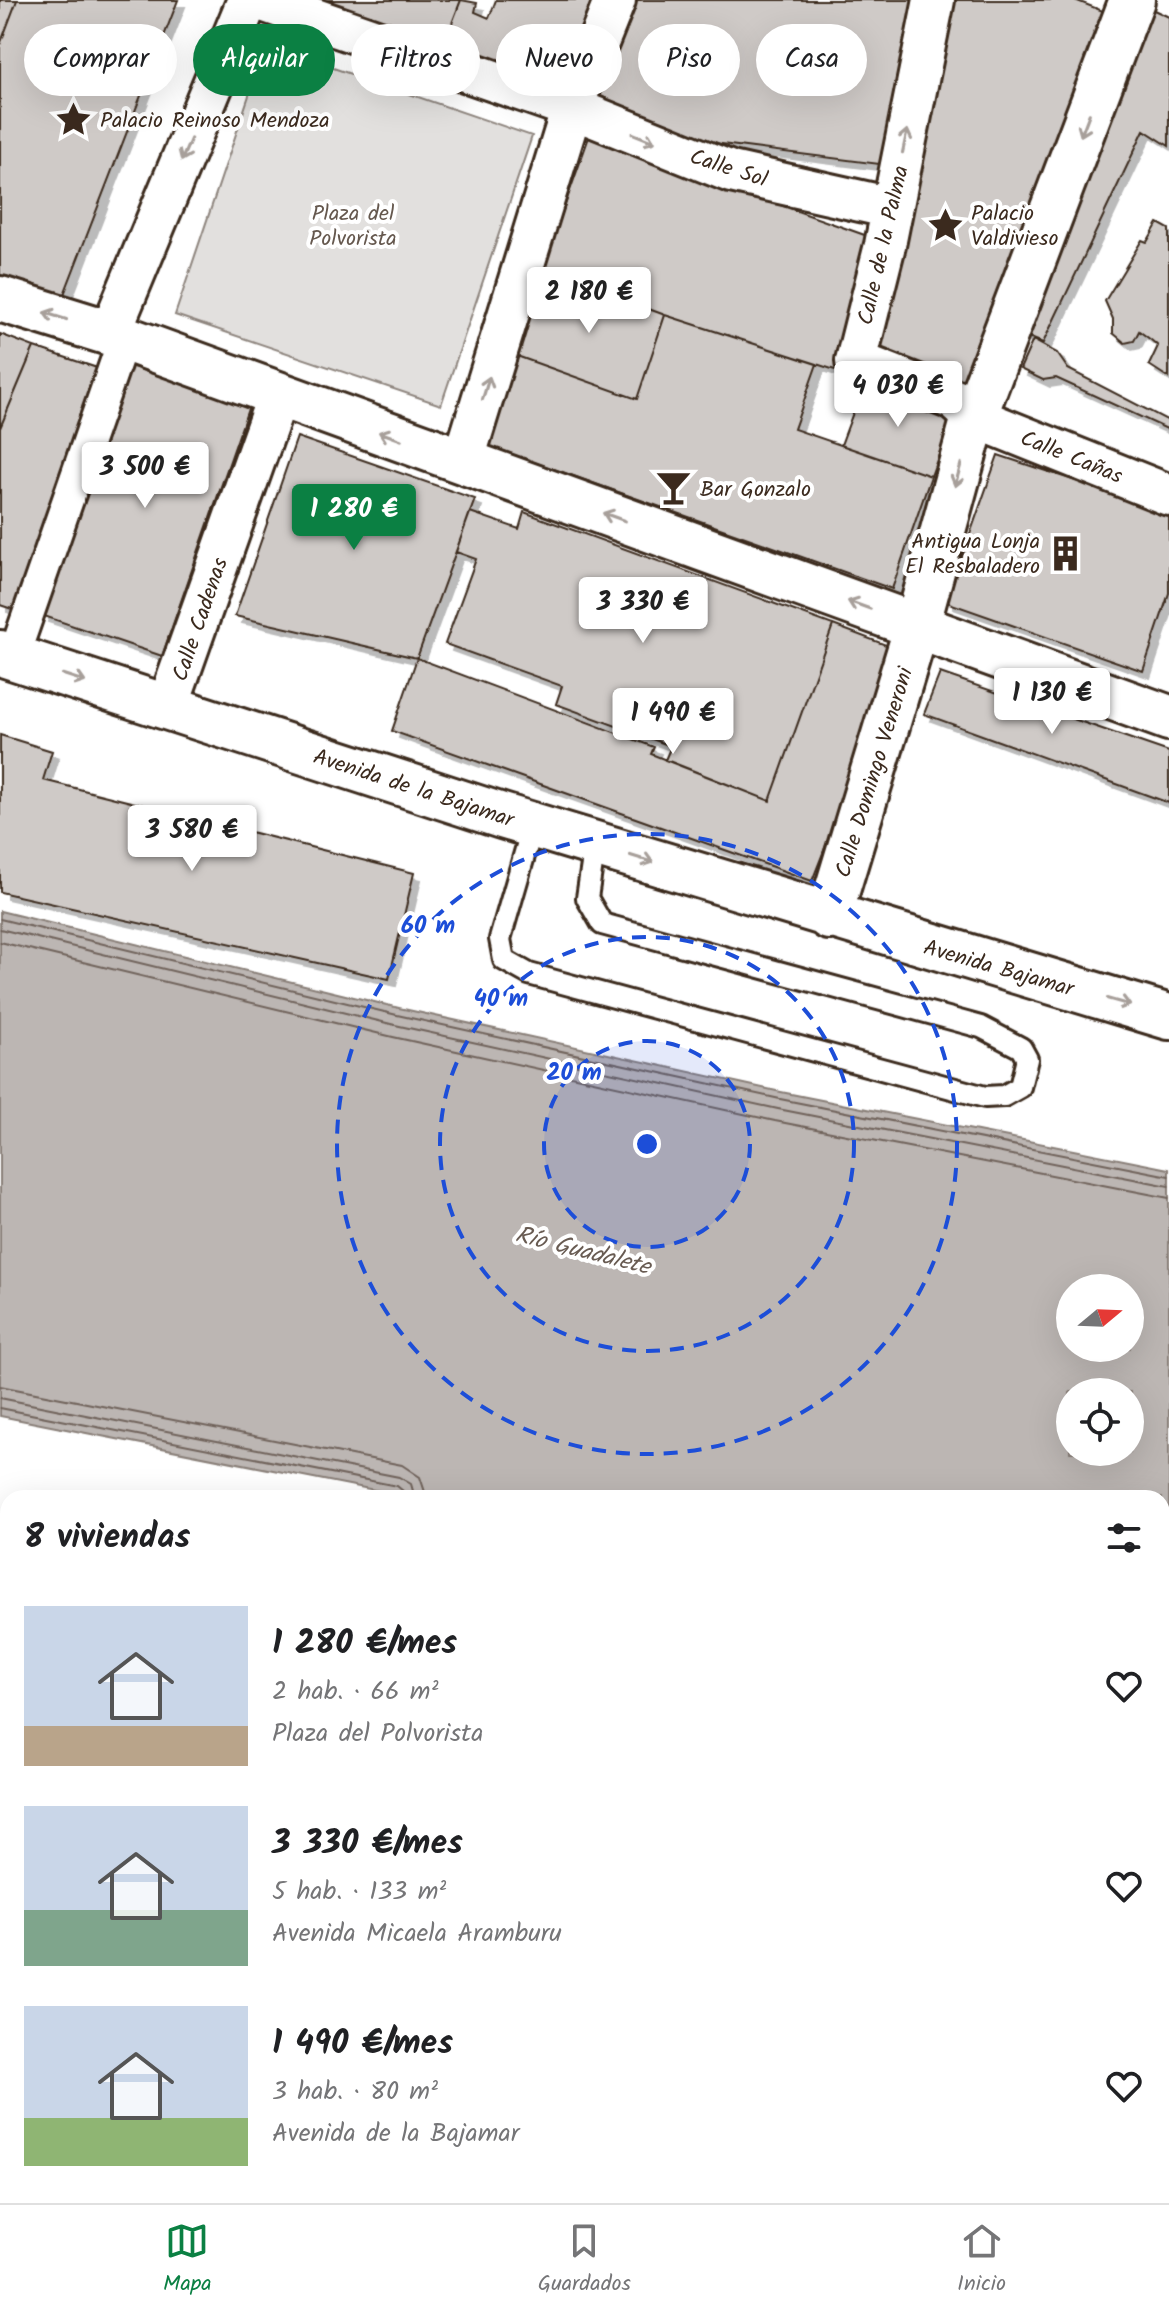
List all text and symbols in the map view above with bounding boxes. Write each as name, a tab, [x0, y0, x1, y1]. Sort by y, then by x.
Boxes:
chip: Comprar	[24, 24, 177, 96]
chip: Alquilar	[193, 24, 335, 96]
chip: Filtros	[351, 24, 480, 96]
chip: Nuevo	[496, 24, 622, 96]
chip: Piso	[638, 24, 740, 96]
chip: Casa	[756, 24, 867, 96]
place icon: Palacio Reinoso Mendoza	[55, 100, 93, 138]
place label: Palacio Reinoso Mendoza	[100, 104, 330, 139]
one-way arrow	[1077, 112, 1091, 137]
one-way arrow	[898, 129, 913, 154]
one-way arrow	[631, 131, 656, 146]
one-way arrow	[178, 137, 192, 162]
street label: Calle Sol	[685, 140, 772, 199]
street label: Calle de la Palma	[849, 162, 920, 329]
park label: Plaza del Polvorista	[309, 197, 397, 257]
place label: Palacio Valdivieso	[971, 197, 1058, 257]
place icon: Palacio Valdivieso	[926, 206, 964, 244]
pin: 2 180 €	[515, 267, 663, 335]
text: 2 180 €	[545, 272, 633, 314]
one-way arrow	[43, 308, 68, 322]
pin: 4 030 €	[824, 361, 972, 429]
text: 4 030 €	[852, 366, 944, 408]
one-way arrow	[479, 375, 494, 401]
street label: Calle Cañas	[1014, 422, 1128, 495]
one-way arrow	[378, 427, 403, 442]
pin: 3 500 €	[71, 442, 219, 510]
text: 3 500 €	[100, 447, 190, 489]
one-way arrow	[950, 461, 965, 487]
bar icon: Bar Gonzalo	[655, 469, 693, 507]
place label: Bar Gonzalo	[700, 473, 811, 508]
pin: 1 280 €	[280, 484, 428, 552]
text: 1 280 €	[310, 489, 398, 531]
one-way arrow	[602, 509, 627, 523]
place label: Antigua Lonja El Resbaladero	[905, 525, 1040, 585]
building icon: Antigua Lonja El Resbaladero	[1047, 534, 1085, 572]
street label: Calle Cadenas	[164, 553, 239, 686]
pin: 3 330 €	[569, 577, 717, 645]
text: 3 330 €	[597, 582, 689, 624]
one-way arrow	[847, 597, 872, 612]
street label: Calle Domingo Veneroni	[827, 663, 924, 882]
pin: 1 130 €	[978, 668, 1126, 736]
one-way arrow	[61, 671, 86, 686]
text: 1 130 €	[1012, 673, 1092, 715]
pin: 1 490 €	[599, 688, 747, 756]
text: 1 490 €	[630, 693, 716, 735]
street label: Avenida de la Bajamar	[308, 740, 520, 839]
pin: 3 580 €	[118, 805, 266, 873]
text: 3 580 €	[146, 810, 238, 852]
one-way arrow	[628, 852, 654, 867]
text: 60 m	[401, 907, 455, 946]
street label: Avenida Bajamar	[919, 931, 1079, 1008]
text: 40 m	[474, 980, 528, 1019]
one-way arrow	[1105, 995, 1131, 1010]
text: 20 m	[546, 1054, 602, 1093]
centre of rings	[633, 1130, 661, 1158]
water label: Río Guadalete	[511, 1216, 656, 1288]
north arrow	[1056, 1274, 1144, 1362]
map controls	[1056, 1274, 1144, 1466]
button: locate	[1056, 1378, 1144, 1466]
text: 8 viviendas	[24, 1511, 191, 1565]
icon: filters	[1102, 1516, 1146, 1560]
text: 1 280 €/mes	[272, 1617, 457, 1671]
icon: home	[88, 1638, 184, 1734]
icon: heart	[1102, 1664, 1146, 1708]
text: 2 hab. · 66 m²	[272, 1671, 439, 1713]
text: Plaza del Polvorista	[272, 1713, 483, 1755]
text: 3 330 €/mes	[272, 1817, 463, 1871]
icon: home	[88, 1838, 184, 1934]
icon: heart	[1102, 1864, 1146, 1908]
text: 5 hab. · 133 m²	[272, 1871, 446, 1913]
text: Avenida Micaela Aramburu	[272, 1913, 562, 1955]
text: 1 490 €/mes	[272, 2017, 453, 2071]
icon: home	[88, 2038, 184, 2134]
icon: heart	[1102, 2064, 1146, 2108]
text: 3 hab. · 80 m²	[272, 2071, 438, 2113]
text: Avenida de la Bajamar	[272, 2113, 519, 2155]
tab: Mapa	[163, 2219, 212, 2302]
tab: Guardados	[538, 2219, 631, 2302]
tab: Inicio	[957, 2219, 1006, 2302]

